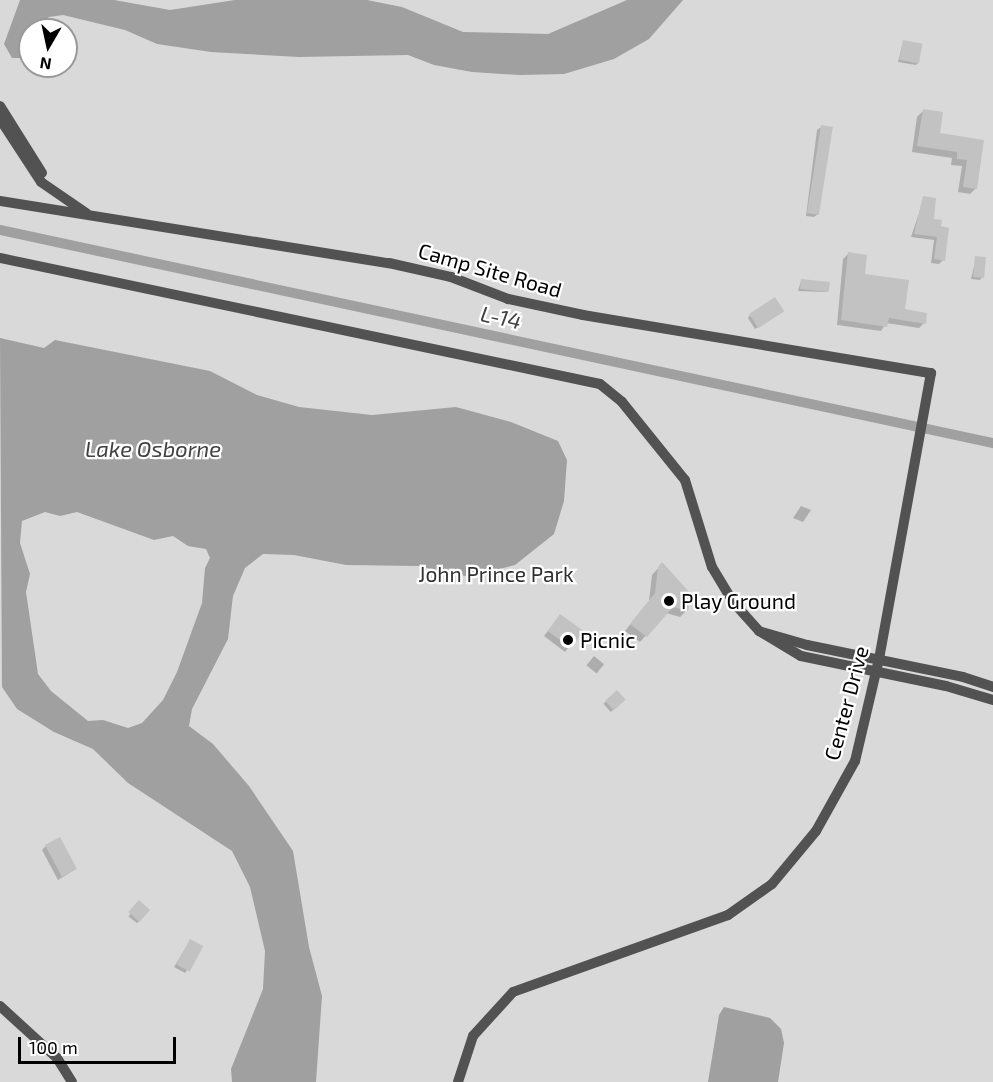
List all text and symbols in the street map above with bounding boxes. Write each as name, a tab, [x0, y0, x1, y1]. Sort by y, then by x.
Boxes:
north arrow	[18, 18, 78, 78]
text: N	[38, 54, 53, 75]
street label: Camp Site Road	[415, 237, 565, 303]
water label: L-14	[478, 300, 524, 334]
water label: Lake Osborne	[85, 436, 221, 462]
park label: John Prince Park	[418, 561, 574, 587]
place label: Play Ground	[681, 588, 796, 614]
marker: Play Ground	[662, 594, 676, 608]
place label: Picnic	[580, 627, 636, 653]
marker: Picnic	[561, 633, 575, 647]
street label: Center Drive	[819, 643, 873, 763]
scale bar	[21, 1025, 178, 1063]
text: 100 m	[29, 1036, 78, 1058]

